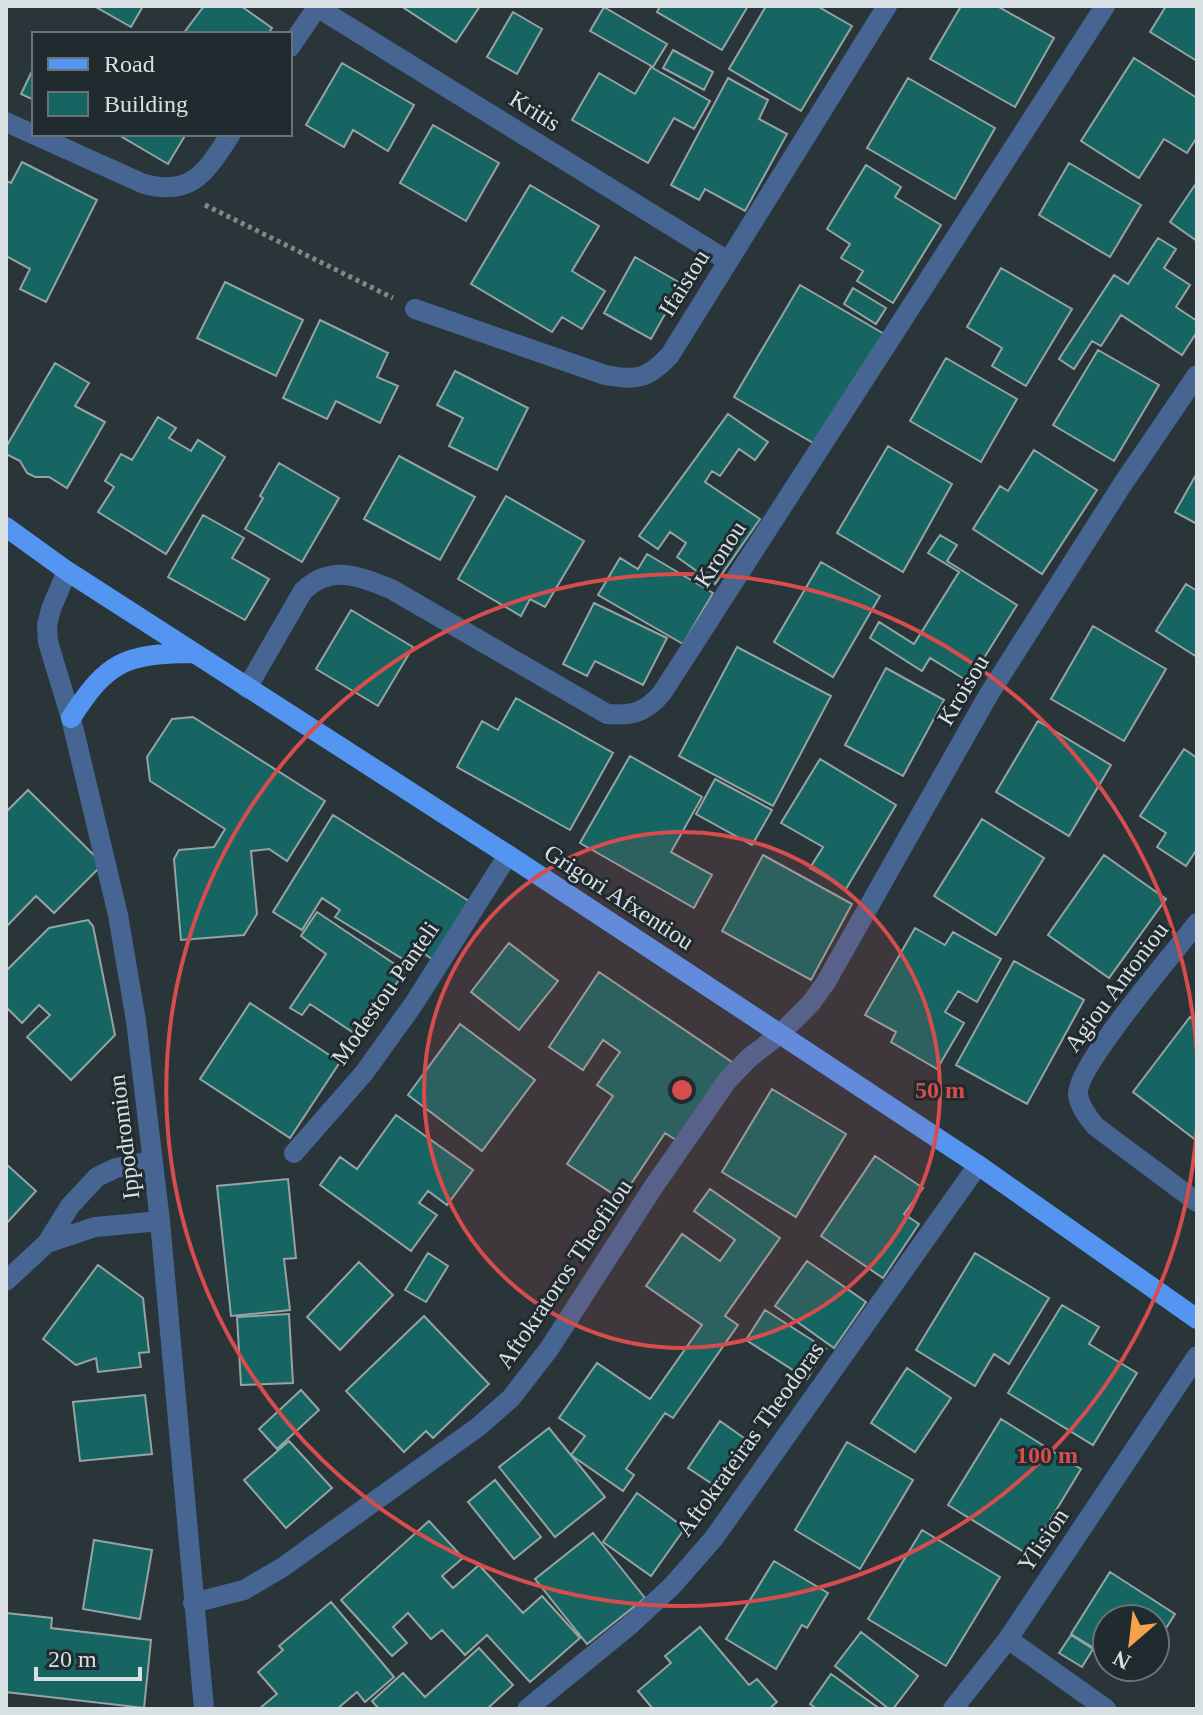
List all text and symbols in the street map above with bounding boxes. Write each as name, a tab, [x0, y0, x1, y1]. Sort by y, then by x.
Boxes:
legend	[32, 32, 292, 136]
text: Road	[104, 51, 155, 77]
street label: Kritis	[505, 85, 565, 137]
text: Building	[104, 91, 188, 117]
street label: Ifaistou	[654, 245, 714, 321]
street label: Kronou	[689, 516, 751, 592]
street label: Kroisou	[932, 650, 994, 730]
street label: Grigori Afxentiou	[540, 839, 698, 955]
street label: Modestou Panteli	[326, 916, 444, 1070]
street label: Agiou Antoniou	[1059, 917, 1173, 1057]
street label: Ippodromion	[103, 1073, 145, 1201]
centre of rings	[668, 1076, 696, 1104]
text: 50 m	[915, 1077, 965, 1103]
street label: Aftokratoros Theofilou	[491, 1174, 637, 1374]
street label: Aftokrateiras Theodoras	[671, 1337, 829, 1541]
text: 100 m	[1016, 1442, 1078, 1468]
street label: Ylision	[1012, 1503, 1074, 1577]
north arrow	[1091, 1603, 1171, 1683]
scale bar	[36, 1631, 140, 1681]
text: N	[1109, 1645, 1135, 1675]
text: 20 m	[48, 1646, 97, 1672]

